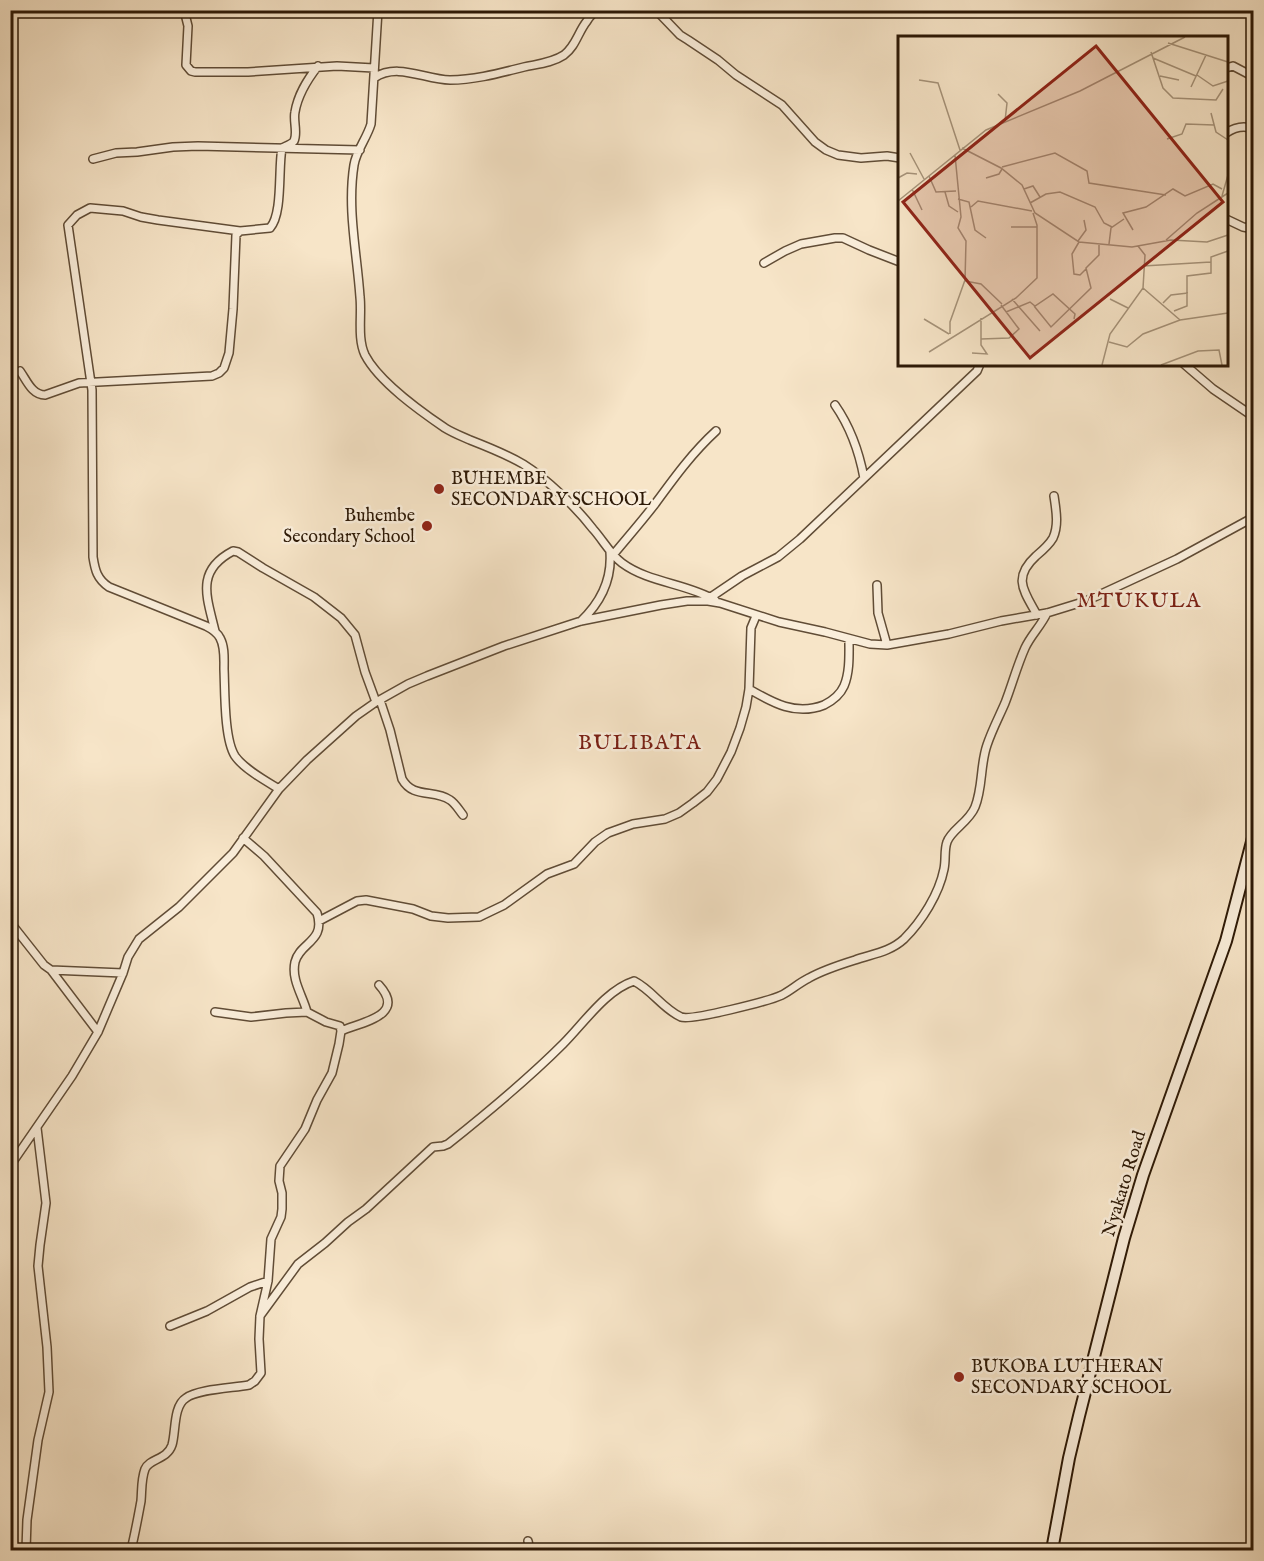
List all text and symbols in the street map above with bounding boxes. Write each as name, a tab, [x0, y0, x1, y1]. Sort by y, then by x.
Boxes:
inset map	[898, 36, 1228, 366]
place label: BUHEMBE SECONDARY SCHOOL	[451, 468, 652, 512]
marker: BUHEMBE SECONDARY SCHOOL	[432, 482, 446, 496]
place label: Buhembe Secondary School	[283, 505, 415, 549]
marker: Buhembe Secondary School	[420, 519, 434, 533]
district label: MTUKULA	[1076, 588, 1202, 615]
district label: BULIBATA	[578, 730, 702, 757]
street label: Nyakato Road	[1098, 1128, 1152, 1240]
place label: BUKOBA LUTHERAN SECONDARY SCHOOL	[971, 1356, 1172, 1400]
marker: BUKOBA LUTHERAN SECONDARY SCHOOL	[952, 1370, 966, 1384]

